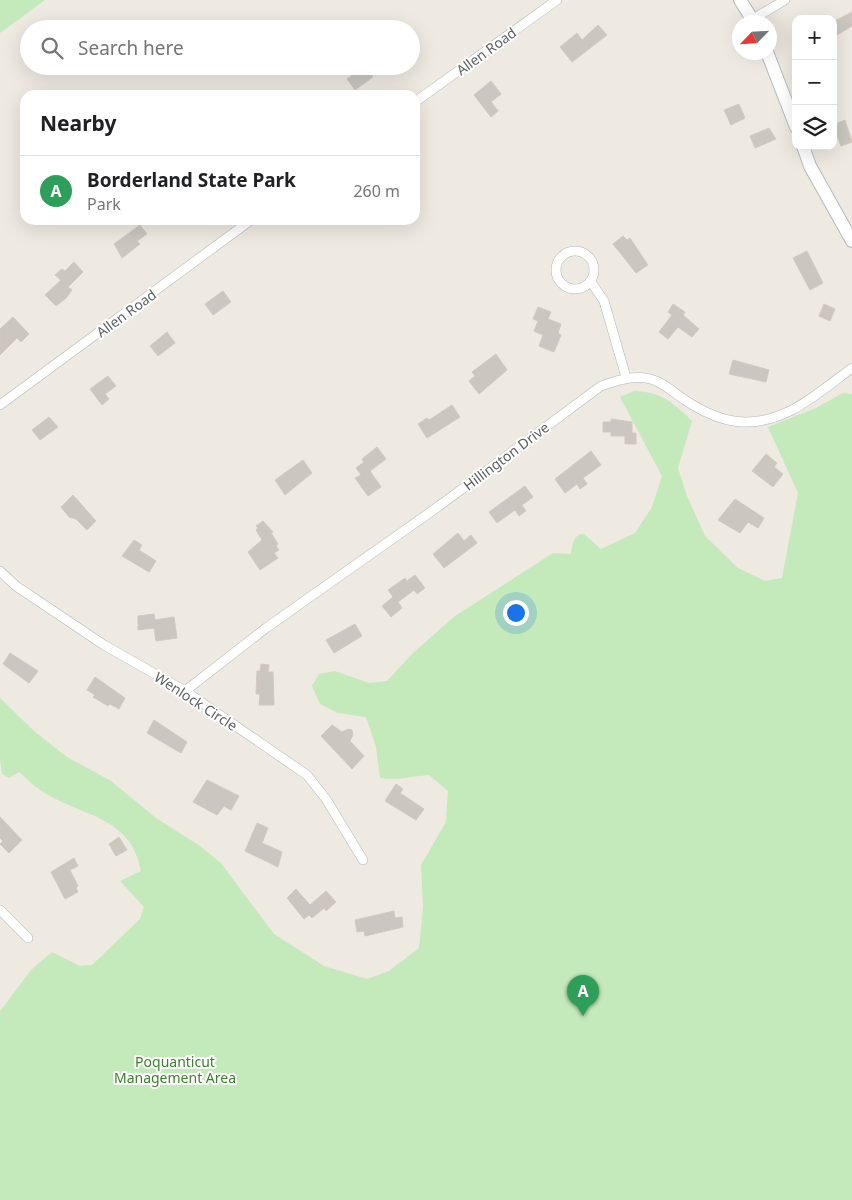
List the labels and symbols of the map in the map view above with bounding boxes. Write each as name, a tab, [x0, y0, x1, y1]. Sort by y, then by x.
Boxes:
north arrow	[732, 15, 777, 60]
street label: Allen Road	[452, 23, 520, 79]
street label: Allen Road	[92, 285, 160, 341]
street label: Hillington Drive	[459, 418, 553, 494]
your location	[503, 600, 529, 626]
street label: Wenlock Circle	[151, 667, 241, 735]
pin: A	[567, 975, 599, 1016]
park label: Poquanticut Management Area	[114, 1052, 236, 1087]

